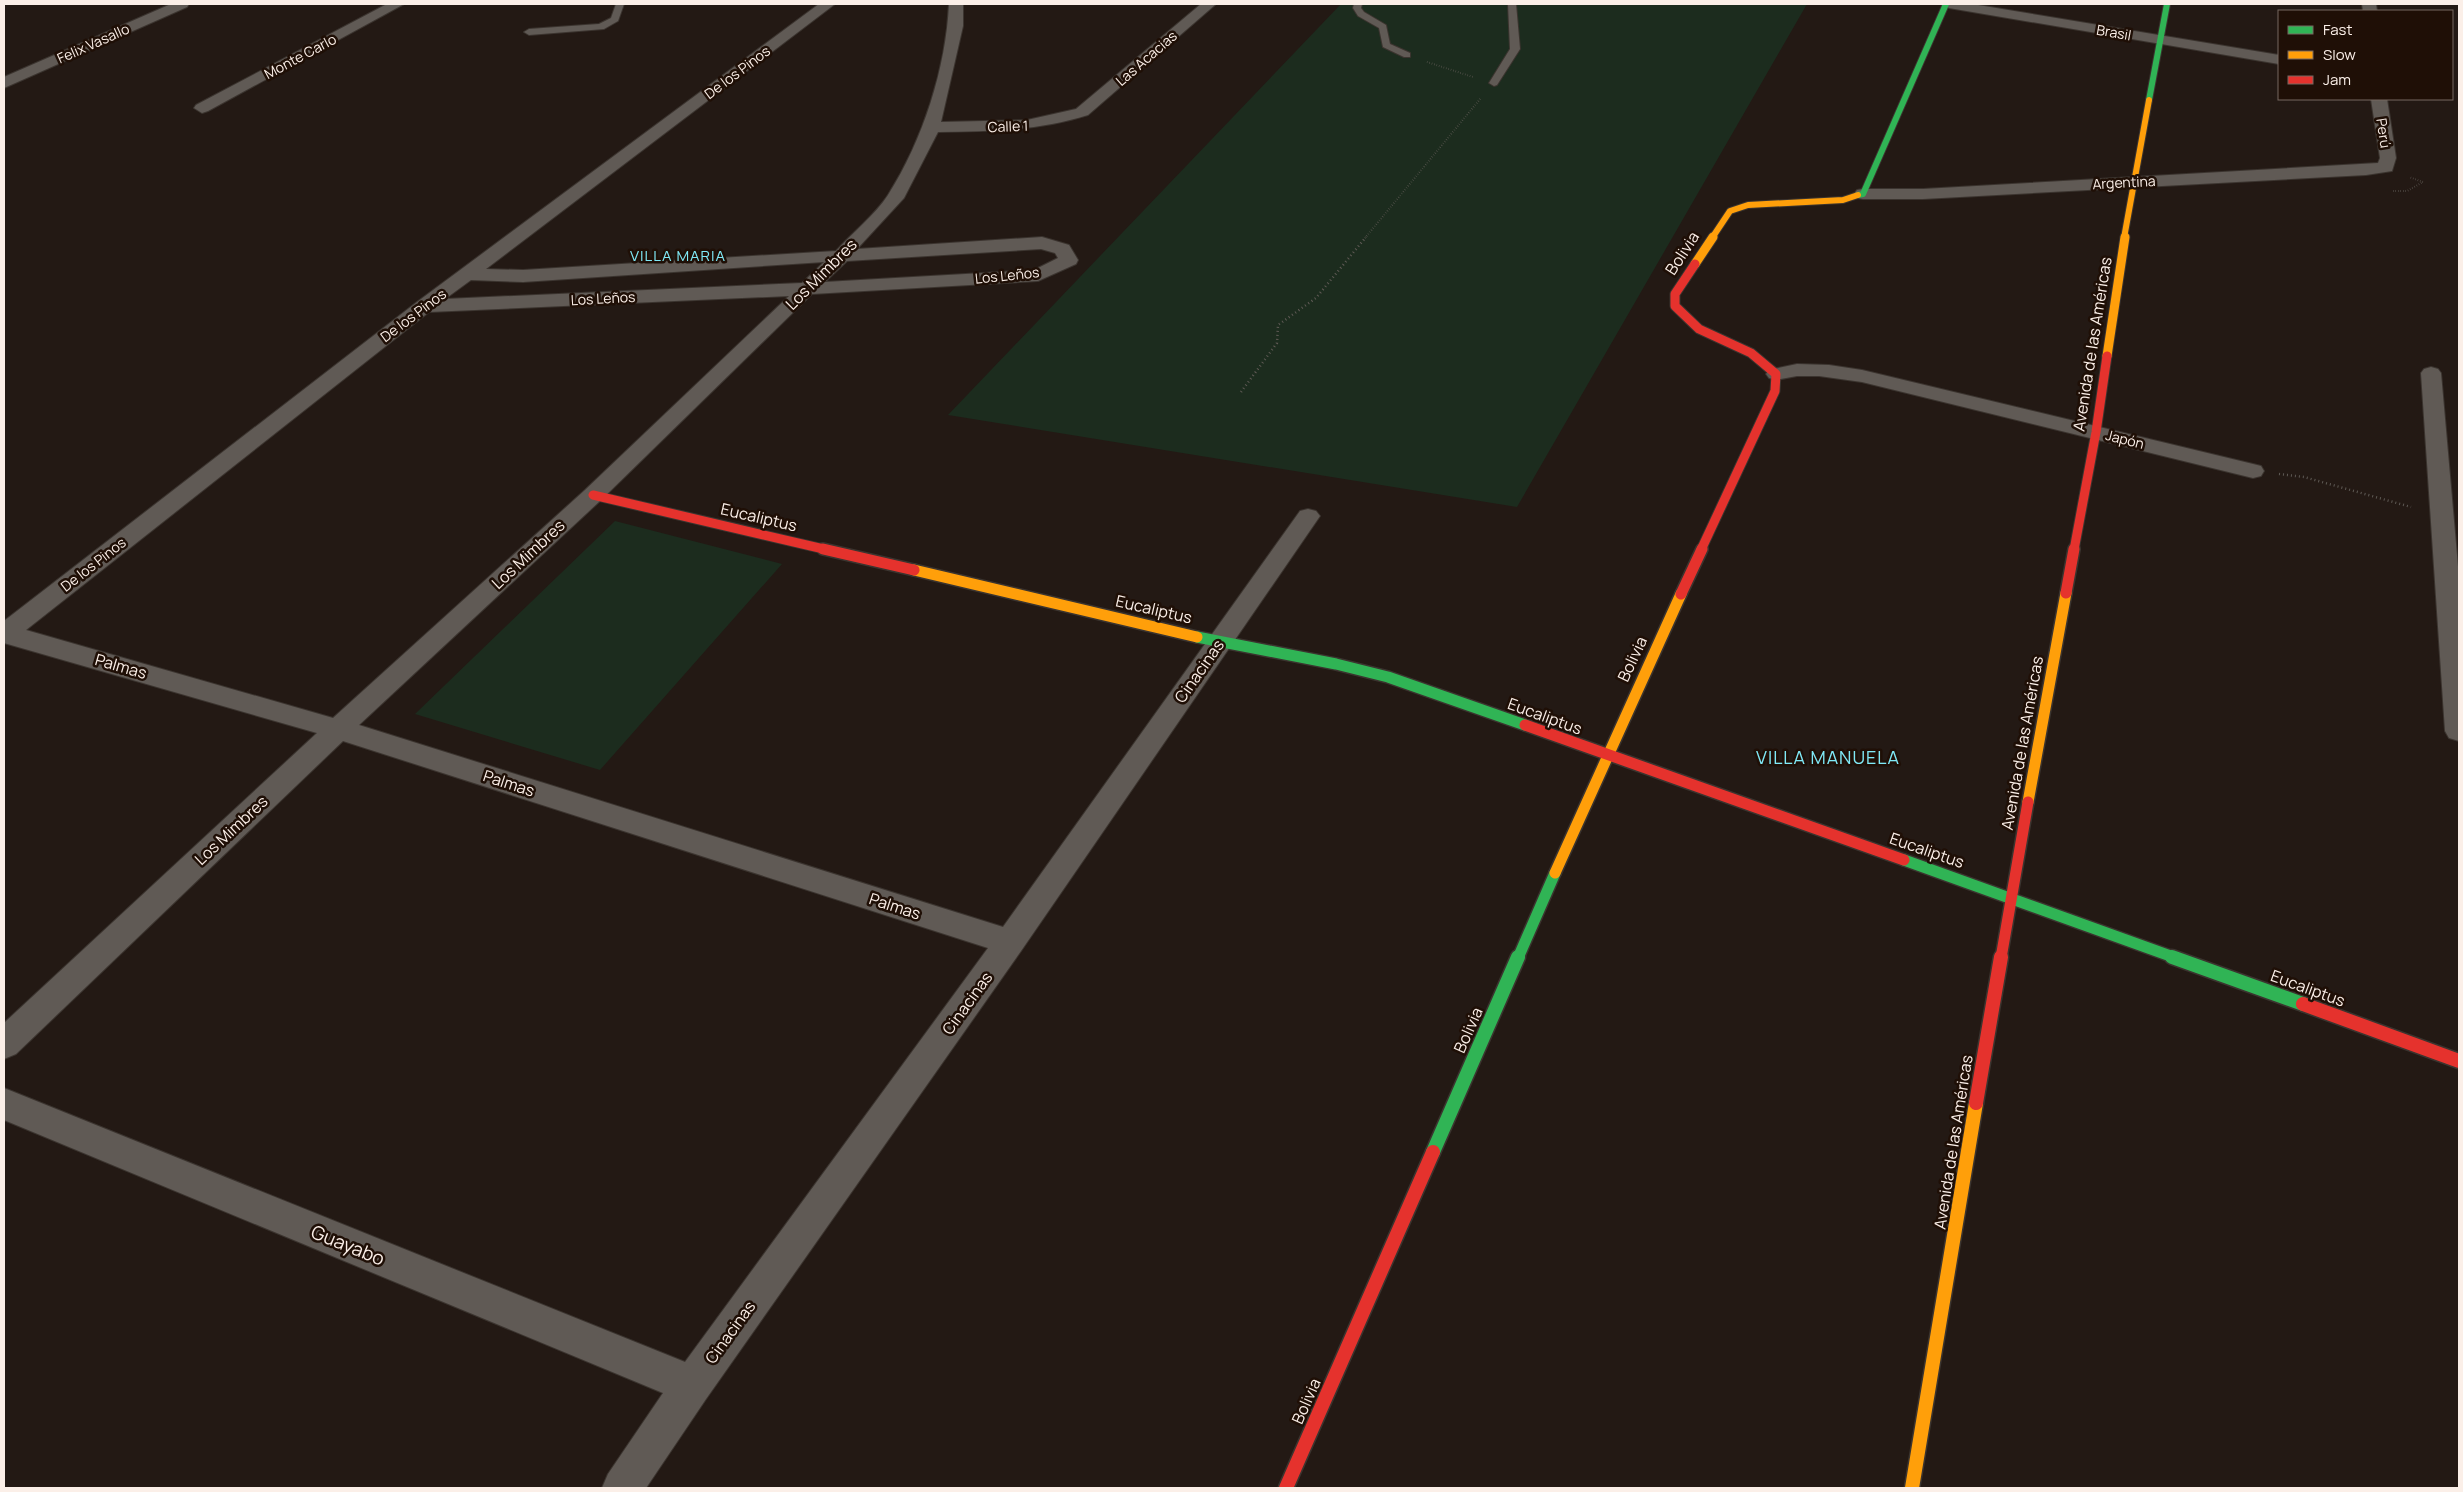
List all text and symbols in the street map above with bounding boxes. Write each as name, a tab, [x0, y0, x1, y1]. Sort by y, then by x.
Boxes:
legend	[2278, 10, 2453, 100]
street label: Felix Vasallo	[54, 19, 132, 67]
text: Fast	[2323, 19, 2352, 40]
street label: Brasil	[2095, 20, 2133, 44]
street label: Las Acacias	[1111, 26, 1181, 90]
street label: Monte Carlo	[261, 29, 339, 83]
street label: De los Pinos	[700, 41, 774, 103]
text: Slow	[2323, 44, 2356, 65]
text: Jam	[2323, 69, 2351, 90]
street label: Calle 1	[987, 116, 1029, 136]
street label: Perú	[2372, 117, 2396, 149]
street label: Argentina	[2092, 171, 2156, 193]
street label: Bolivia	[1660, 227, 1704, 279]
street label: Los Mimbres	[780, 233, 862, 315]
district label: VILLA MARIA	[630, 245, 726, 266]
street label: Avenida de las Américas	[2067, 255, 2117, 433]
street label: Los Leños	[974, 262, 1040, 288]
street label: De los Pinos	[376, 284, 450, 346]
street label: Los Leños	[570, 287, 636, 309]
street label: Japón	[2104, 425, 2146, 453]
street label: Eucaliptus	[719, 498, 799, 536]
street label: Los Mimbres	[487, 514, 569, 594]
street label: De los Pinos	[57, 533, 129, 595]
street label: Eucaliptus	[1114, 590, 1194, 628]
street label: Bolivia	[1612, 633, 1652, 685]
street label: Cinacinas	[1169, 635, 1229, 707]
street label: Palmas	[93, 648, 149, 684]
street label: Avenida de las Américas	[1996, 654, 2048, 832]
street label: Eucaliptus	[1505, 692, 1585, 740]
district label: VILLA MANUELA	[1756, 745, 1900, 769]
street label: Palmas	[481, 764, 537, 802]
street label: Los Mimbres	[190, 790, 272, 870]
street label: Eucaliptus	[1887, 827, 1967, 873]
street label: Palmas	[867, 887, 923, 925]
street label: Eucaliptus	[2268, 964, 2348, 1012]
street label: Cinacinas	[937, 967, 997, 1039]
street label: Bolivia	[1448, 1004, 1488, 1056]
street label: Avenida de las Américas	[1928, 1053, 1978, 1231]
street label: Guayabo	[307, 1218, 389, 1272]
street label: Cinacinas	[700, 1296, 760, 1368]
street label: Bolivia	[1286, 1375, 1326, 1427]

